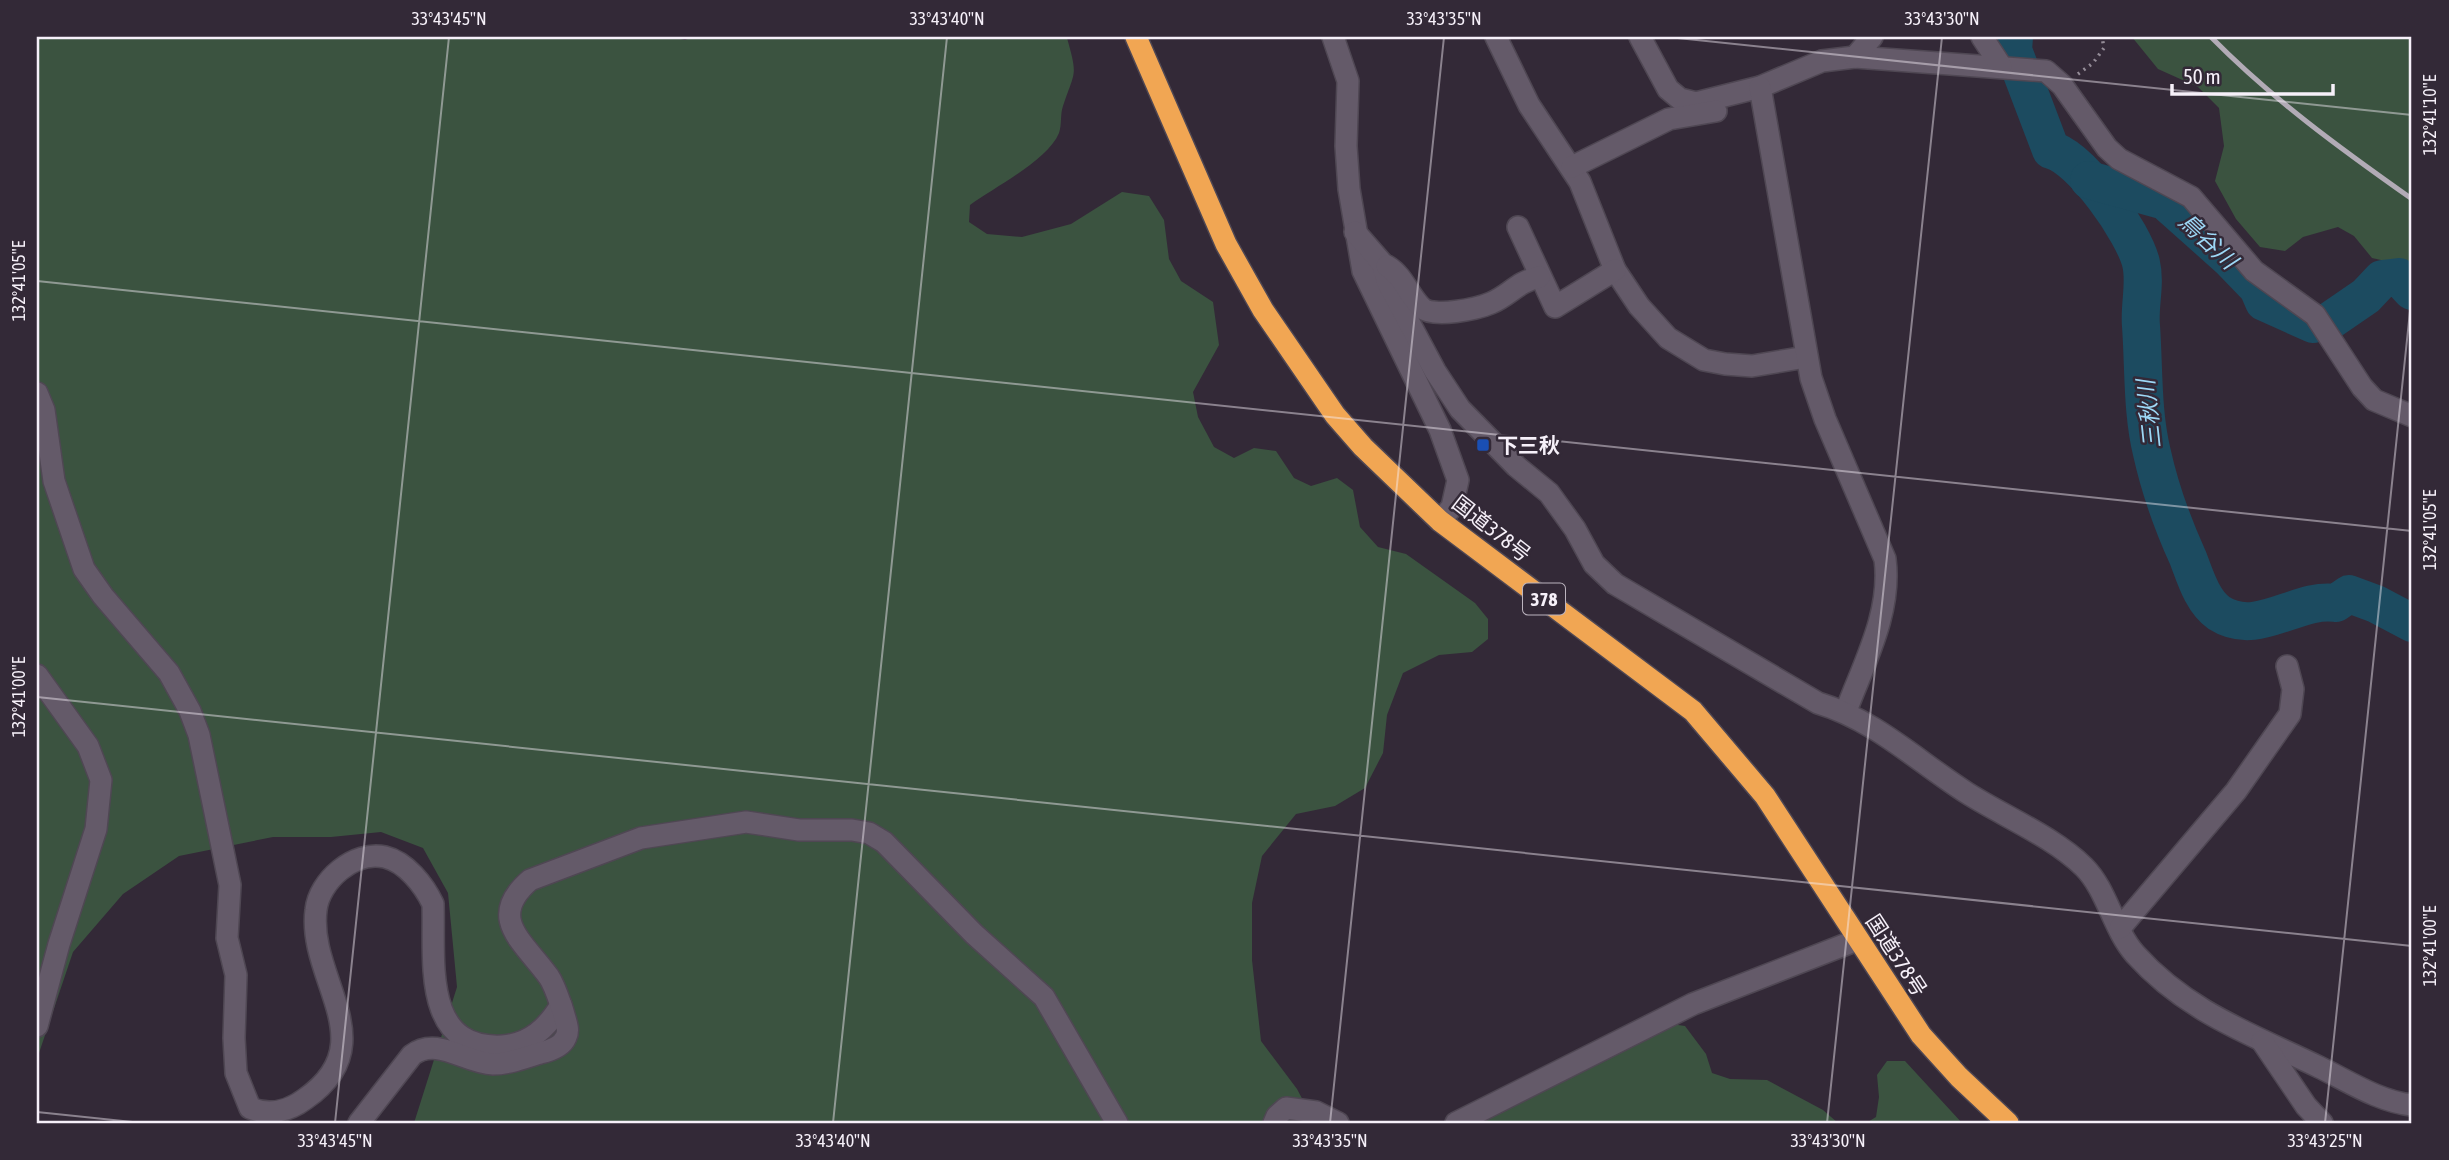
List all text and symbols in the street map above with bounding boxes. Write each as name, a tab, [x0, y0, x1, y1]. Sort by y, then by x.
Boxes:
text: 33°43'45"N	[411, 8, 487, 29]
text: 33°43'40"N	[909, 8, 985, 29]
text: 33°43'35"N	[1406, 8, 1482, 29]
text: 33°43'30"N	[1904, 8, 1980, 29]
scale bar	[2172, 52, 2334, 96]
text: 50 m	[2183, 64, 2221, 88]
text: 132°41'10"E	[2419, 74, 2440, 155]
water label: 鳥谷川	[2174, 208, 2244, 276]
text: 132°41'05"E	[8, 240, 29, 321]
water label: 三秋川	[2132, 375, 2166, 450]
place label: 下三秋	[1497, 433, 1560, 457]
marker: 下三秋	[1475, 437, 1491, 453]
text: 132°41'05"E	[2419, 489, 2440, 570]
street label: 国道378号	[1448, 490, 1536, 566]
road number: 378	[1523, 584, 1565, 614]
text: 132°41'00"E	[8, 656, 29, 737]
text: 132°41'00"E	[2419, 905, 2440, 986]
street label: 国道378号	[1862, 910, 1932, 1000]
text: 33°43'45"N	[297, 1130, 373, 1151]
text: 33°43'40"N	[795, 1130, 871, 1151]
text: 33°43'35"N	[1292, 1130, 1368, 1151]
text: 33°43'30"N	[1790, 1130, 1866, 1151]
text: 33°43'25"N	[2287, 1130, 2363, 1151]

